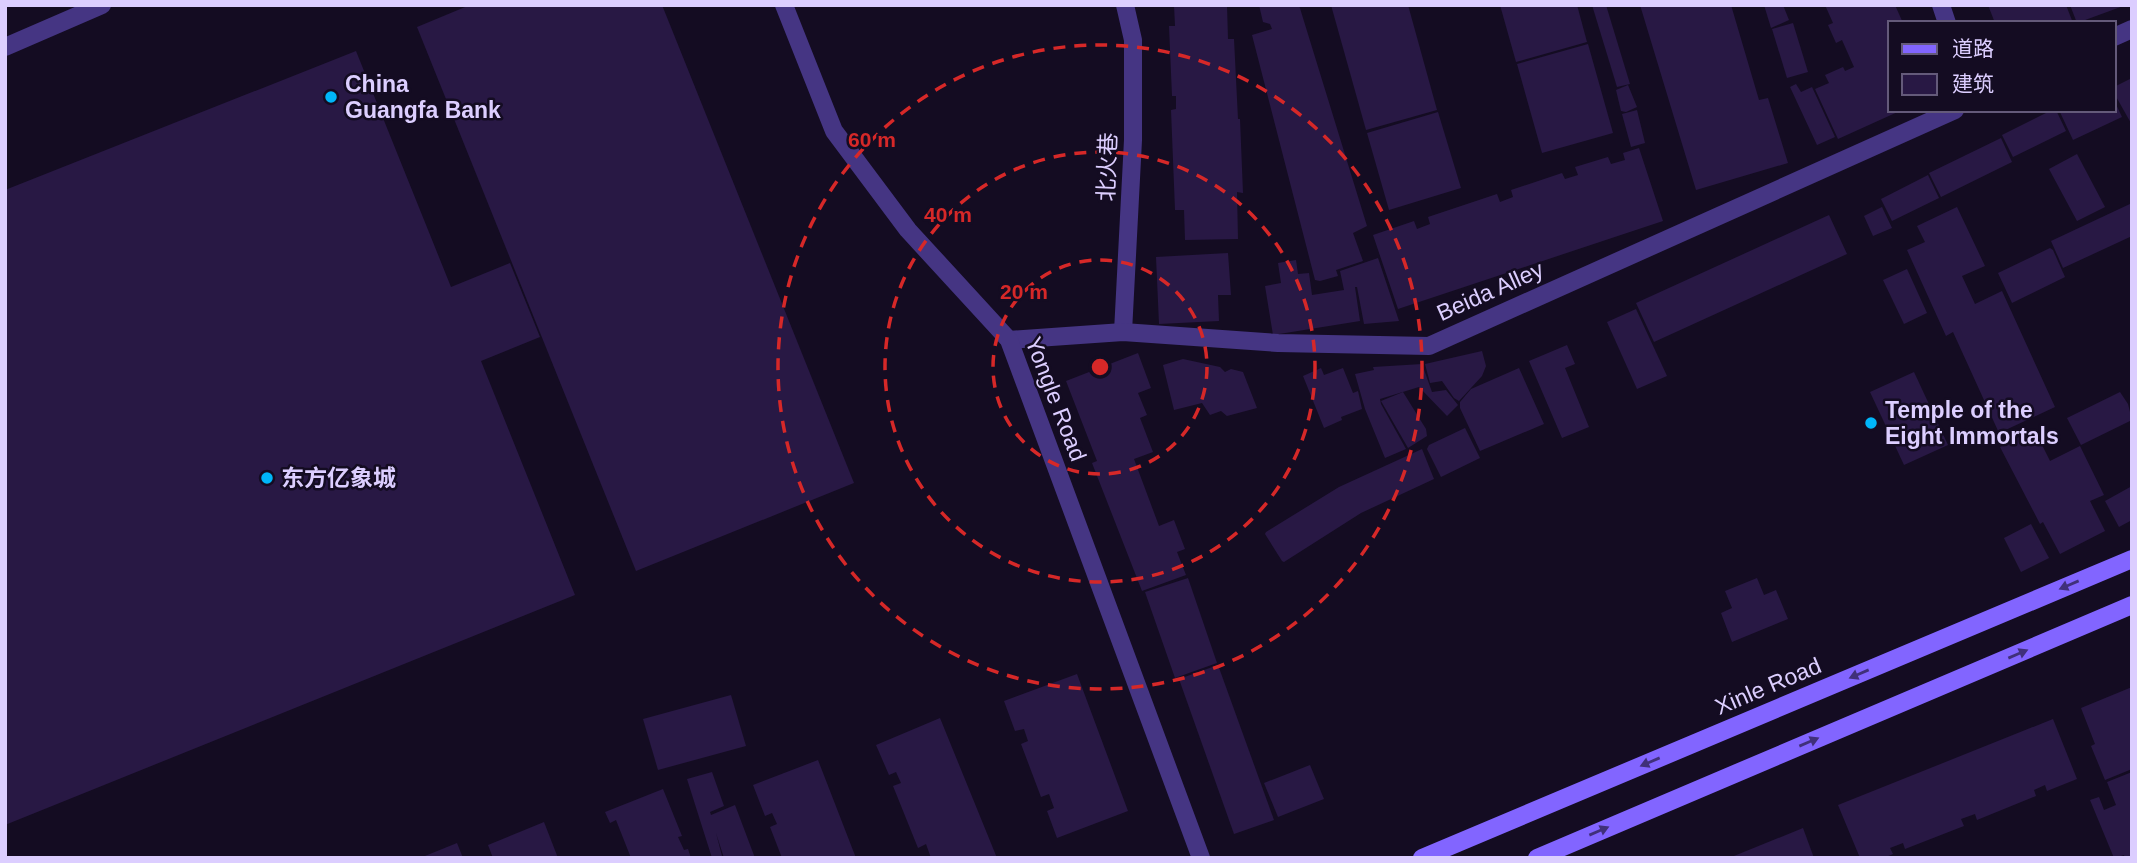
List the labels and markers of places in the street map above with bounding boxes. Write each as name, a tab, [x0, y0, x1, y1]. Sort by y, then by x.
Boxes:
place label: China Guangfa Bank	[345, 71, 501, 123]
marker: China Guangfa Bank	[323, 89, 339, 105]
centre of rings	[1088, 355, 1112, 379]
place label: Temple of the Eight Immortals	[1885, 397, 2059, 449]
marker: Temple of the Eight Immortals	[1863, 415, 1879, 431]
place label: 东方亿象城	[281, 465, 396, 491]
marker: 东方亿象城	[259, 470, 275, 486]

